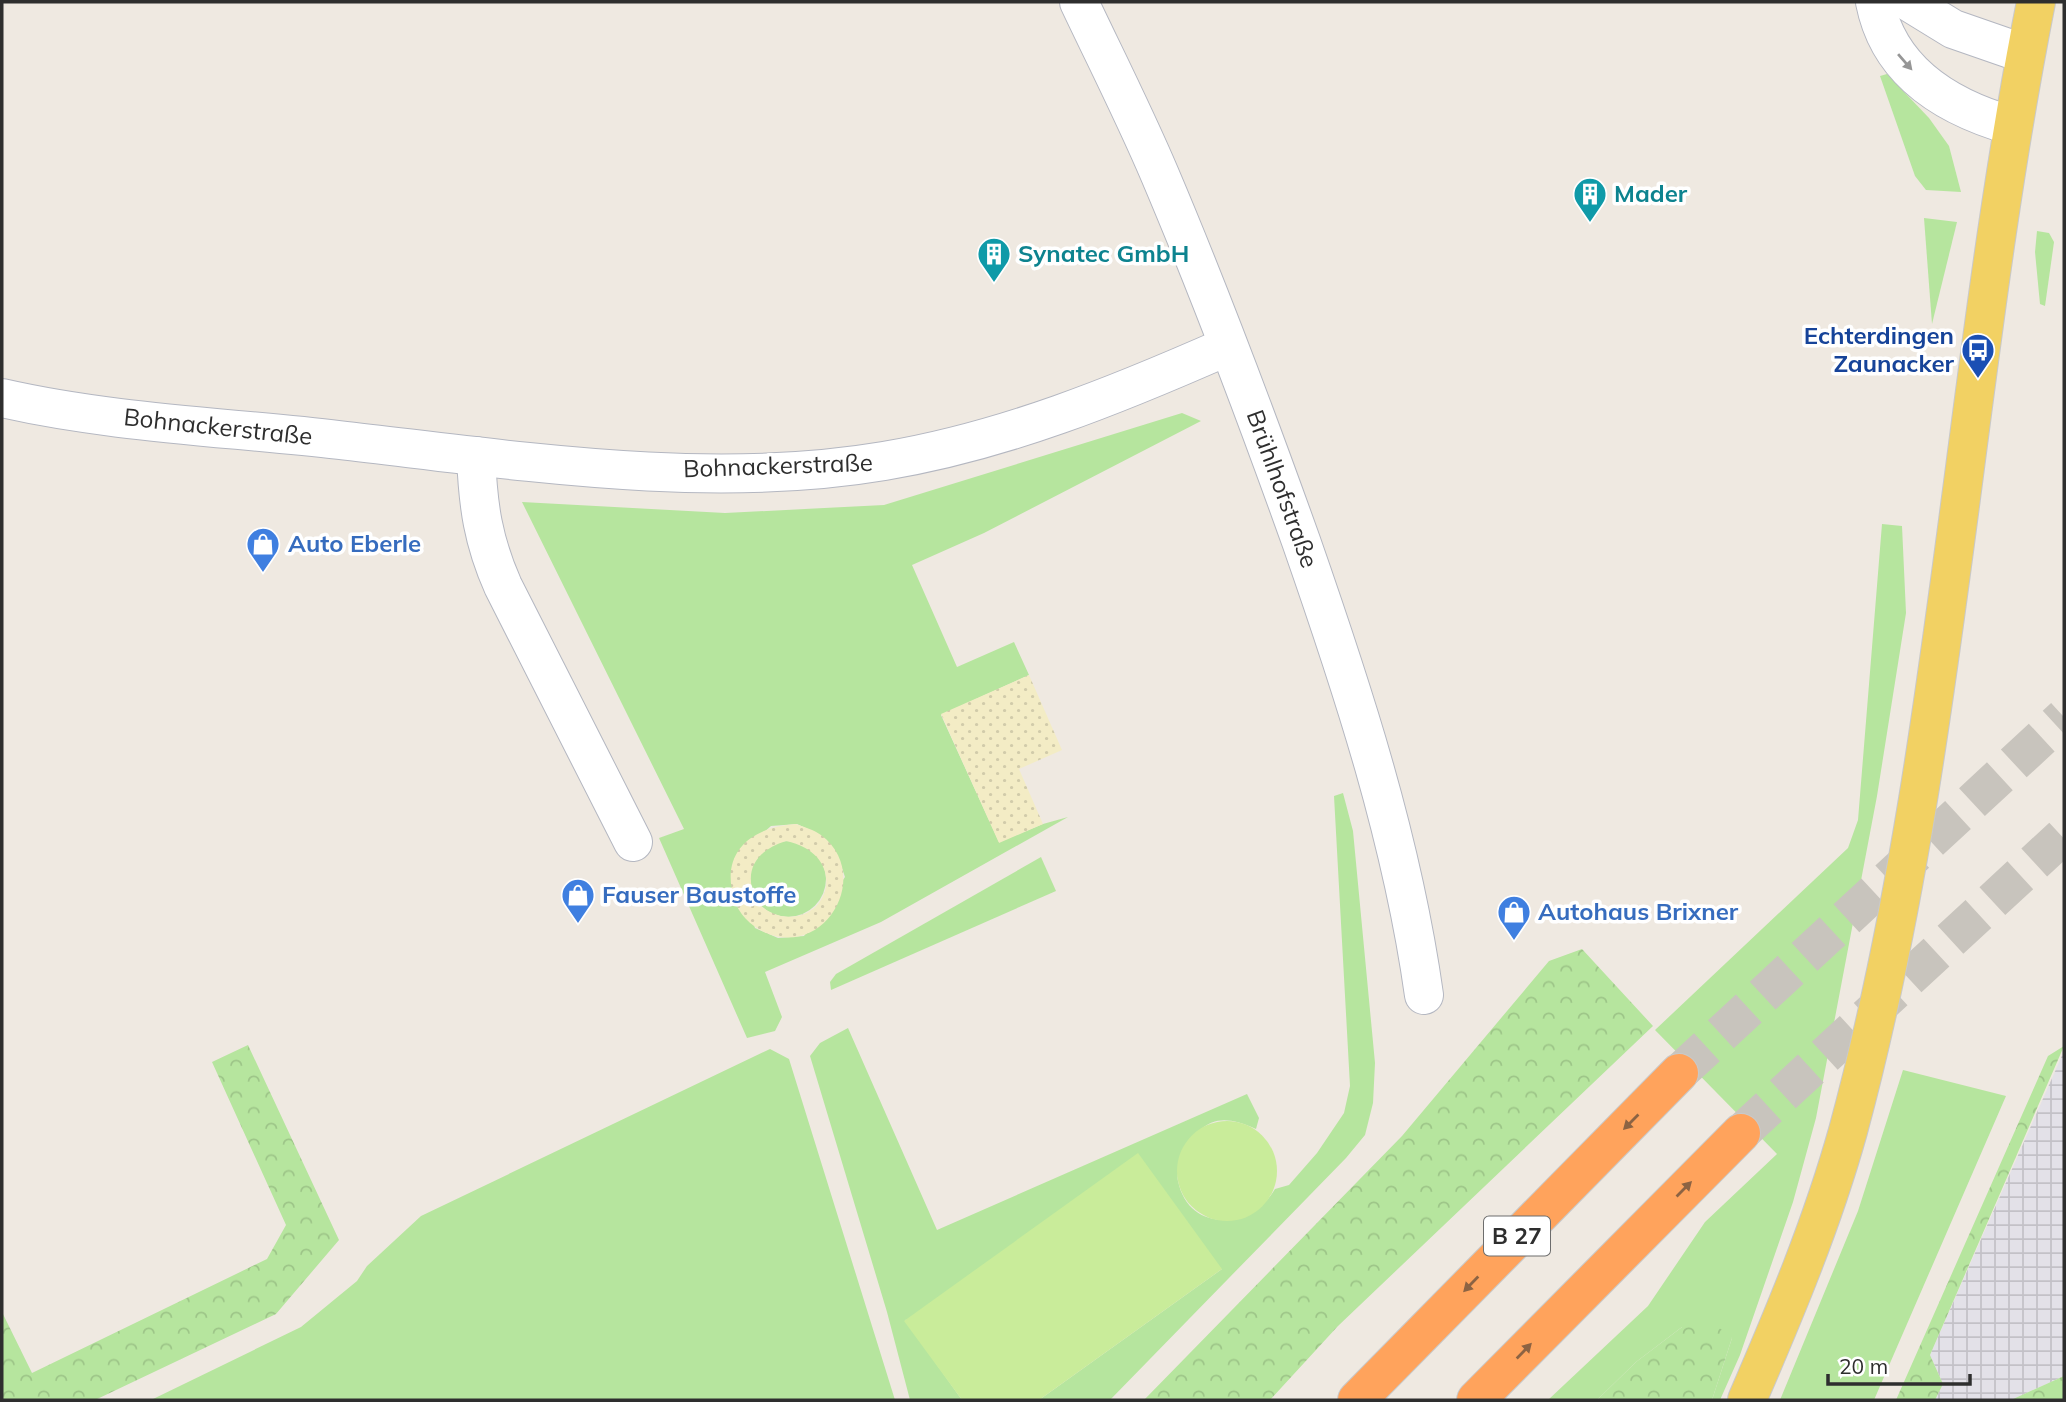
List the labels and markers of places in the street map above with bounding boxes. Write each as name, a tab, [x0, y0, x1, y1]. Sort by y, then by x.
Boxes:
building icon: Mader	[1571, 175, 1609, 224]
place label: Mader	[1614, 178, 1688, 208]
building icon: Synatec GmbH	[975, 235, 1013, 284]
place label: Synatec GmbH	[1018, 238, 1189, 268]
place label: Echterdingen Zaunacker	[1804, 320, 1955, 378]
bus stop icon: Echterdingen Zaunacker	[1959, 331, 1997, 380]
shop icon: Auto Eberle	[244, 525, 282, 574]
place label: Auto Eberle	[288, 528, 421, 558]
shop icon: Fauser Baustoffe	[559, 876, 597, 925]
place label: Fauser Baustoffe	[602, 879, 796, 909]
shop icon: Autohaus Brixner	[1495, 893, 1533, 942]
place label: Autohaus Brixner	[1538, 896, 1739, 926]

